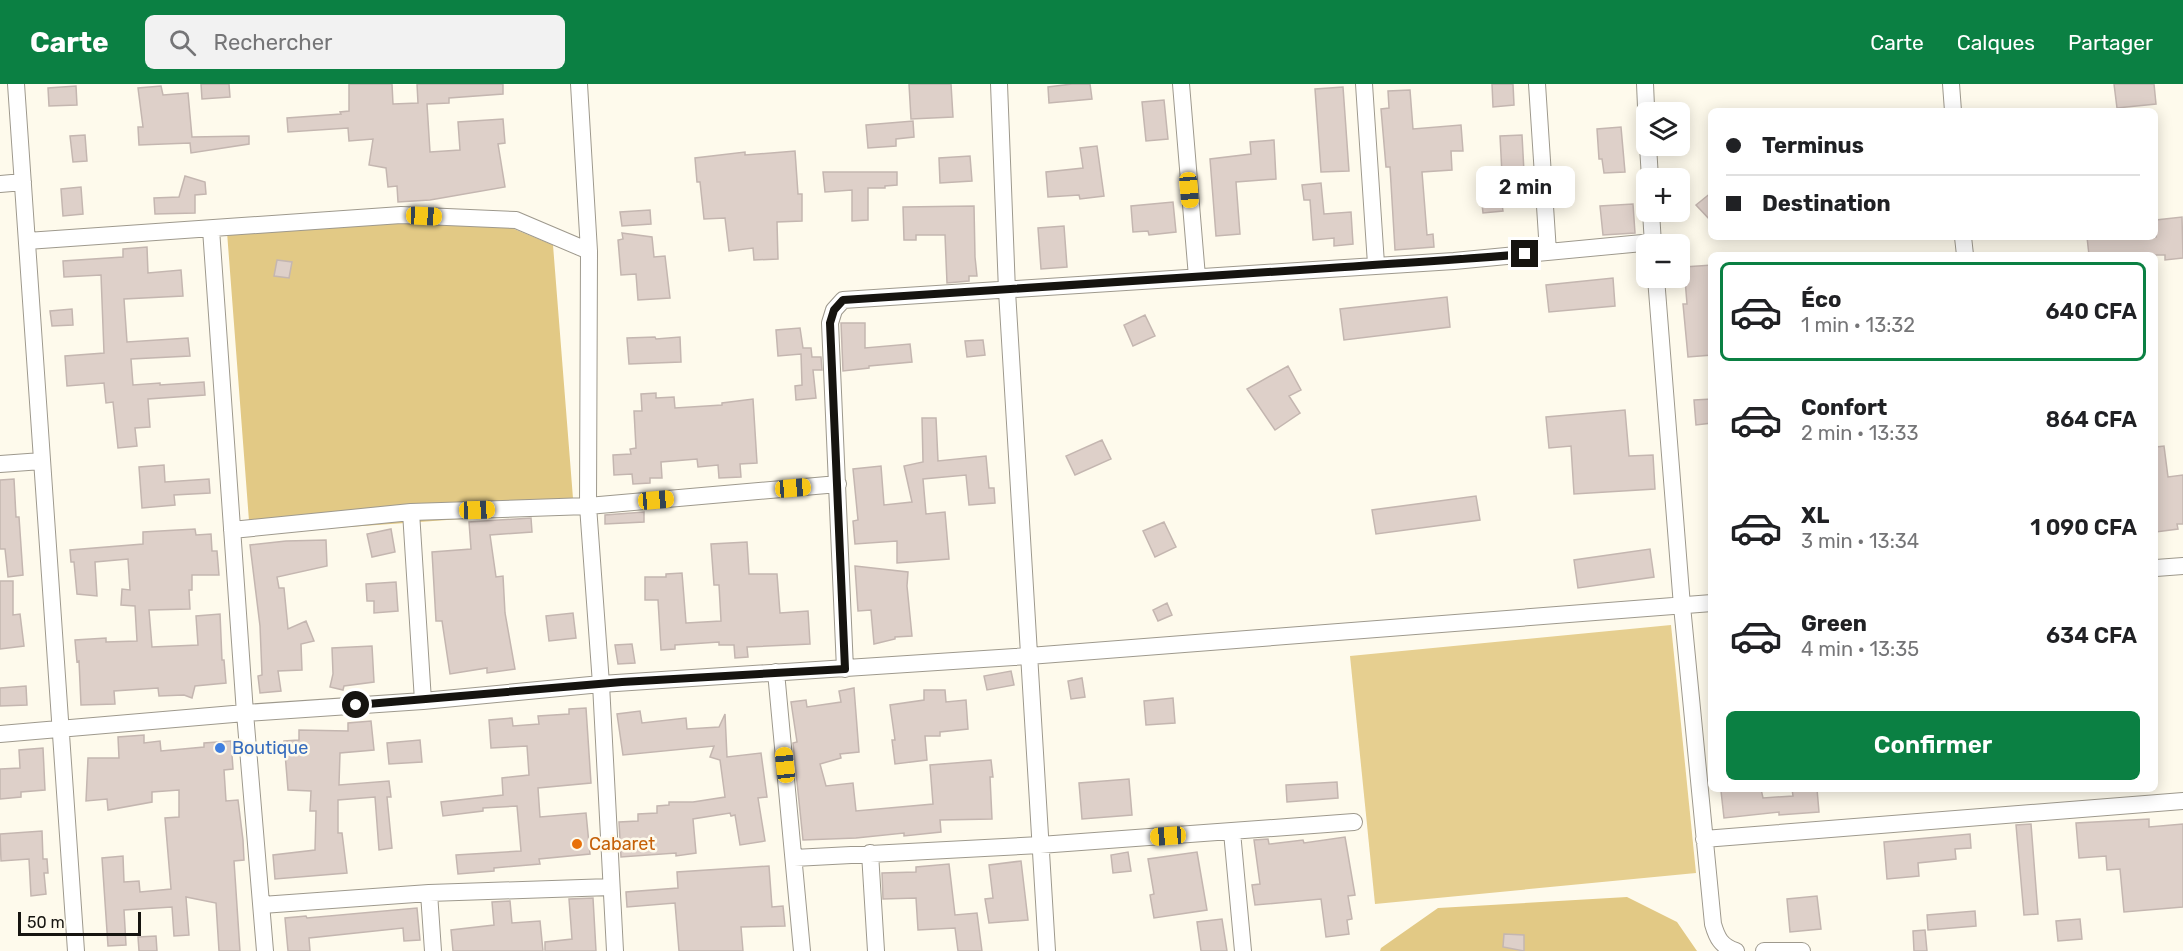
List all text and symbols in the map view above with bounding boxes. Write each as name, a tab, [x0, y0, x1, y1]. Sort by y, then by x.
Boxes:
search box	[145, 15, 565, 69]
text: Carte	[30, 26, 109, 59]
icon: search	[166, 26, 199, 59]
text: Rechercher	[214, 29, 332, 56]
text: Carte	[1870, 30, 1924, 55]
text: Calques	[1957, 30, 2035, 55]
text: Partager	[2068, 30, 2153, 55]
map controls	[1636, 102, 1690, 288]
button: layers	[1636, 102, 1690, 156]
text: Terminus	[1762, 132, 1864, 159]
callout: 2 min	[1476, 167, 1574, 209]
button: +	[1636, 168, 1690, 222]
car	[1178, 171, 1200, 209]
text: 2 min	[1499, 175, 1552, 199]
text: Destination	[1762, 190, 1891, 217]
car	[406, 206, 442, 226]
button: −	[1636, 234, 1690, 288]
route end	[1511, 240, 1538, 267]
icon: car	[1729, 285, 1783, 339]
text: Éco	[1801, 286, 1841, 313]
text: 640 CFA	[2045, 298, 2137, 325]
text: 1 min · 13:32	[1801, 313, 1915, 337]
icon: car	[1729, 393, 1783, 447]
text: Confort	[1801, 394, 1887, 421]
text: 864 CFA	[2046, 406, 2137, 433]
text: 2 min · 13:33	[1801, 421, 1919, 445]
car	[774, 477, 812, 499]
car	[637, 489, 675, 511]
car	[459, 500, 495, 520]
icon: car	[1729, 501, 1783, 555]
text: XL	[1801, 502, 1829, 529]
text: 1 090 CFA	[2030, 514, 2137, 541]
text: 3 min · 13:34	[1801, 529, 1919, 553]
icon: car	[1729, 609, 1783, 663]
text: Green	[1801, 610, 1867, 637]
text: 634 CFA	[2046, 622, 2137, 649]
text: 4 min · 13:35	[1801, 637, 1919, 661]
route start	[342, 691, 369, 718]
button: Confirmer	[1726, 711, 2140, 780]
place label: Boutique	[232, 737, 308, 759]
marker: Boutique	[213, 741, 227, 755]
car	[774, 746, 796, 784]
car	[1149, 826, 1187, 846]
place label: Cabaret	[589, 833, 655, 855]
marker: Cabaret	[570, 837, 584, 851]
scale bar	[18, 909, 141, 936]
text: 50 m	[27, 913, 65, 932]

